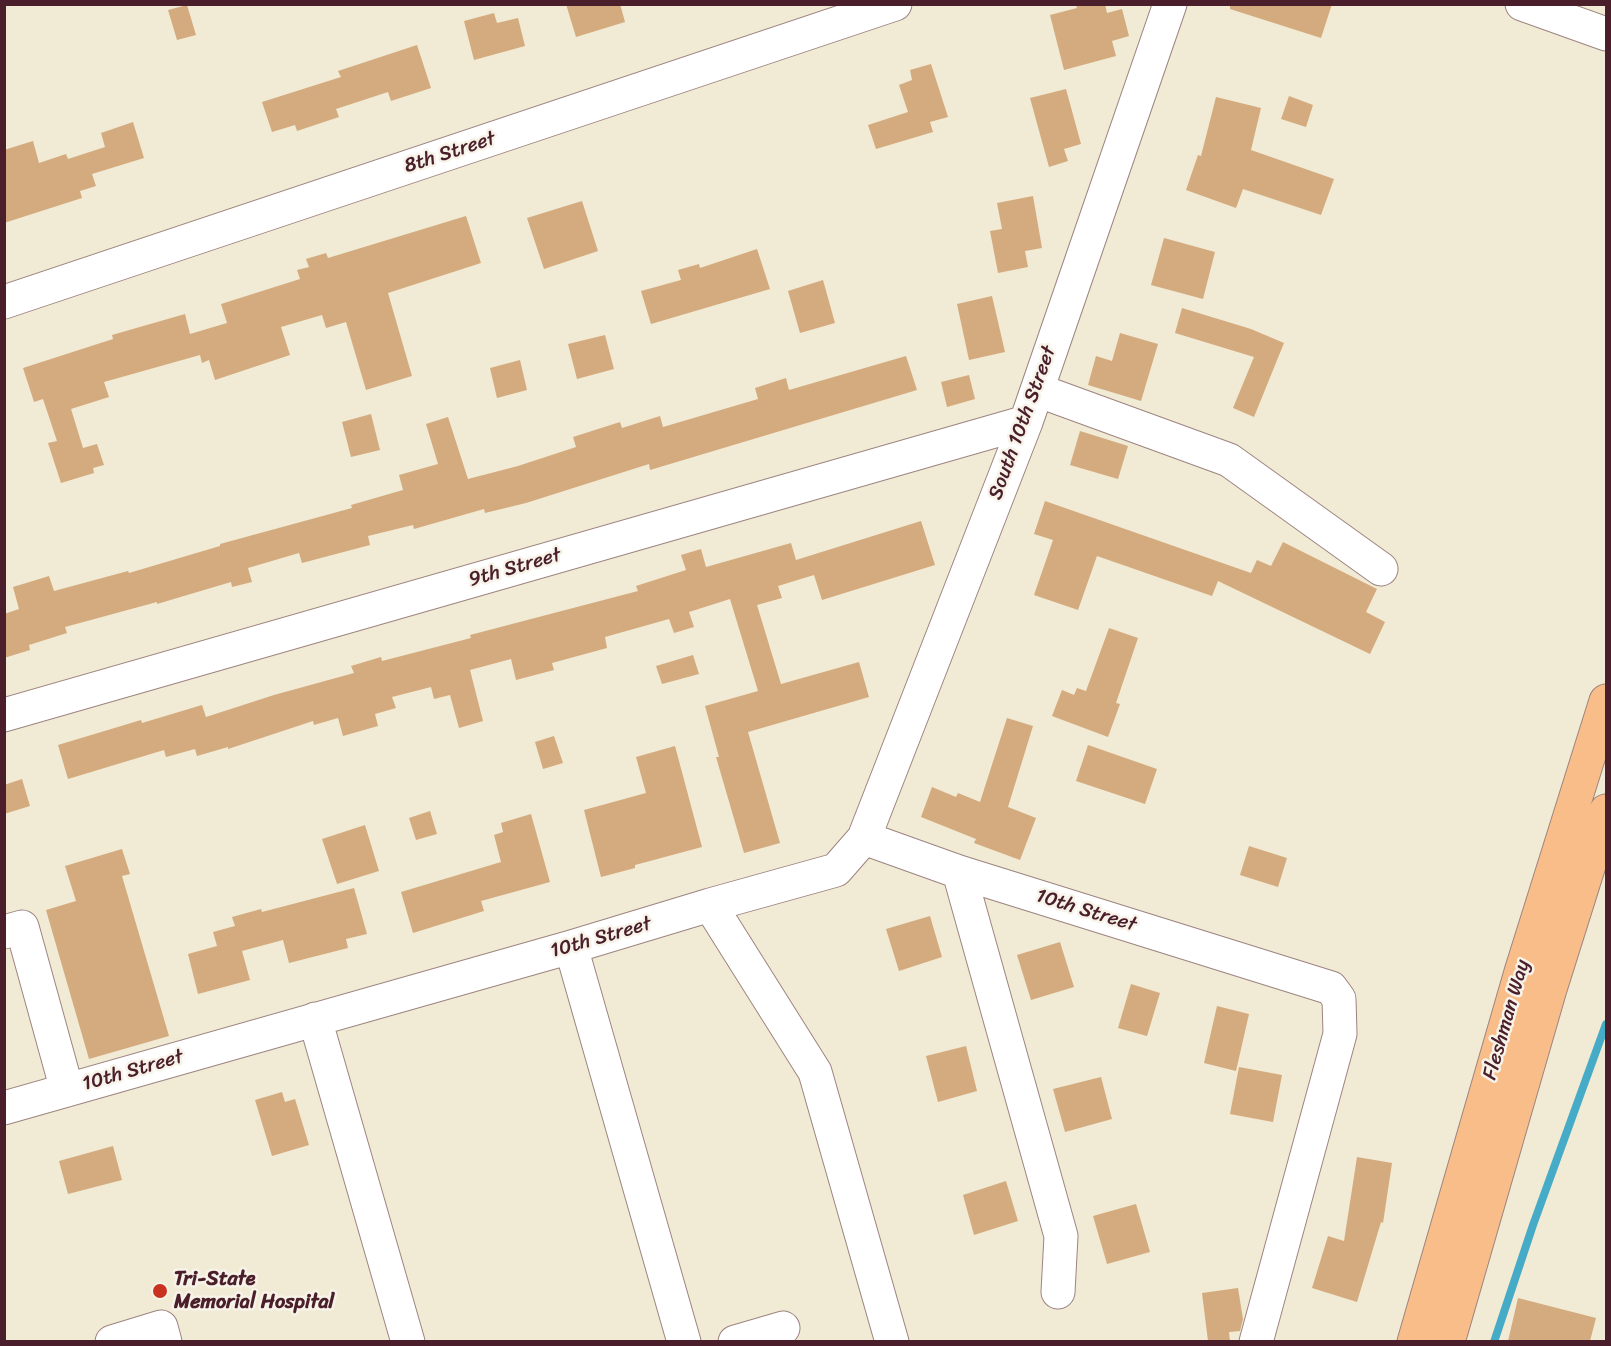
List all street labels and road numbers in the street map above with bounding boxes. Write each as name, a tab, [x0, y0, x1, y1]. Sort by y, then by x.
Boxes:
street label: 8th Street	[401, 127, 499, 179]
street label: South 10th Street	[984, 343, 1062, 503]
street label: 9th Street	[466, 543, 564, 593]
street label: 10th Street	[1033, 884, 1139, 938]
street label: 10th Street	[548, 912, 654, 964]
street label: Fleshman Way	[1478, 957, 1536, 1083]
street label: 10th Street	[80, 1045, 186, 1097]

